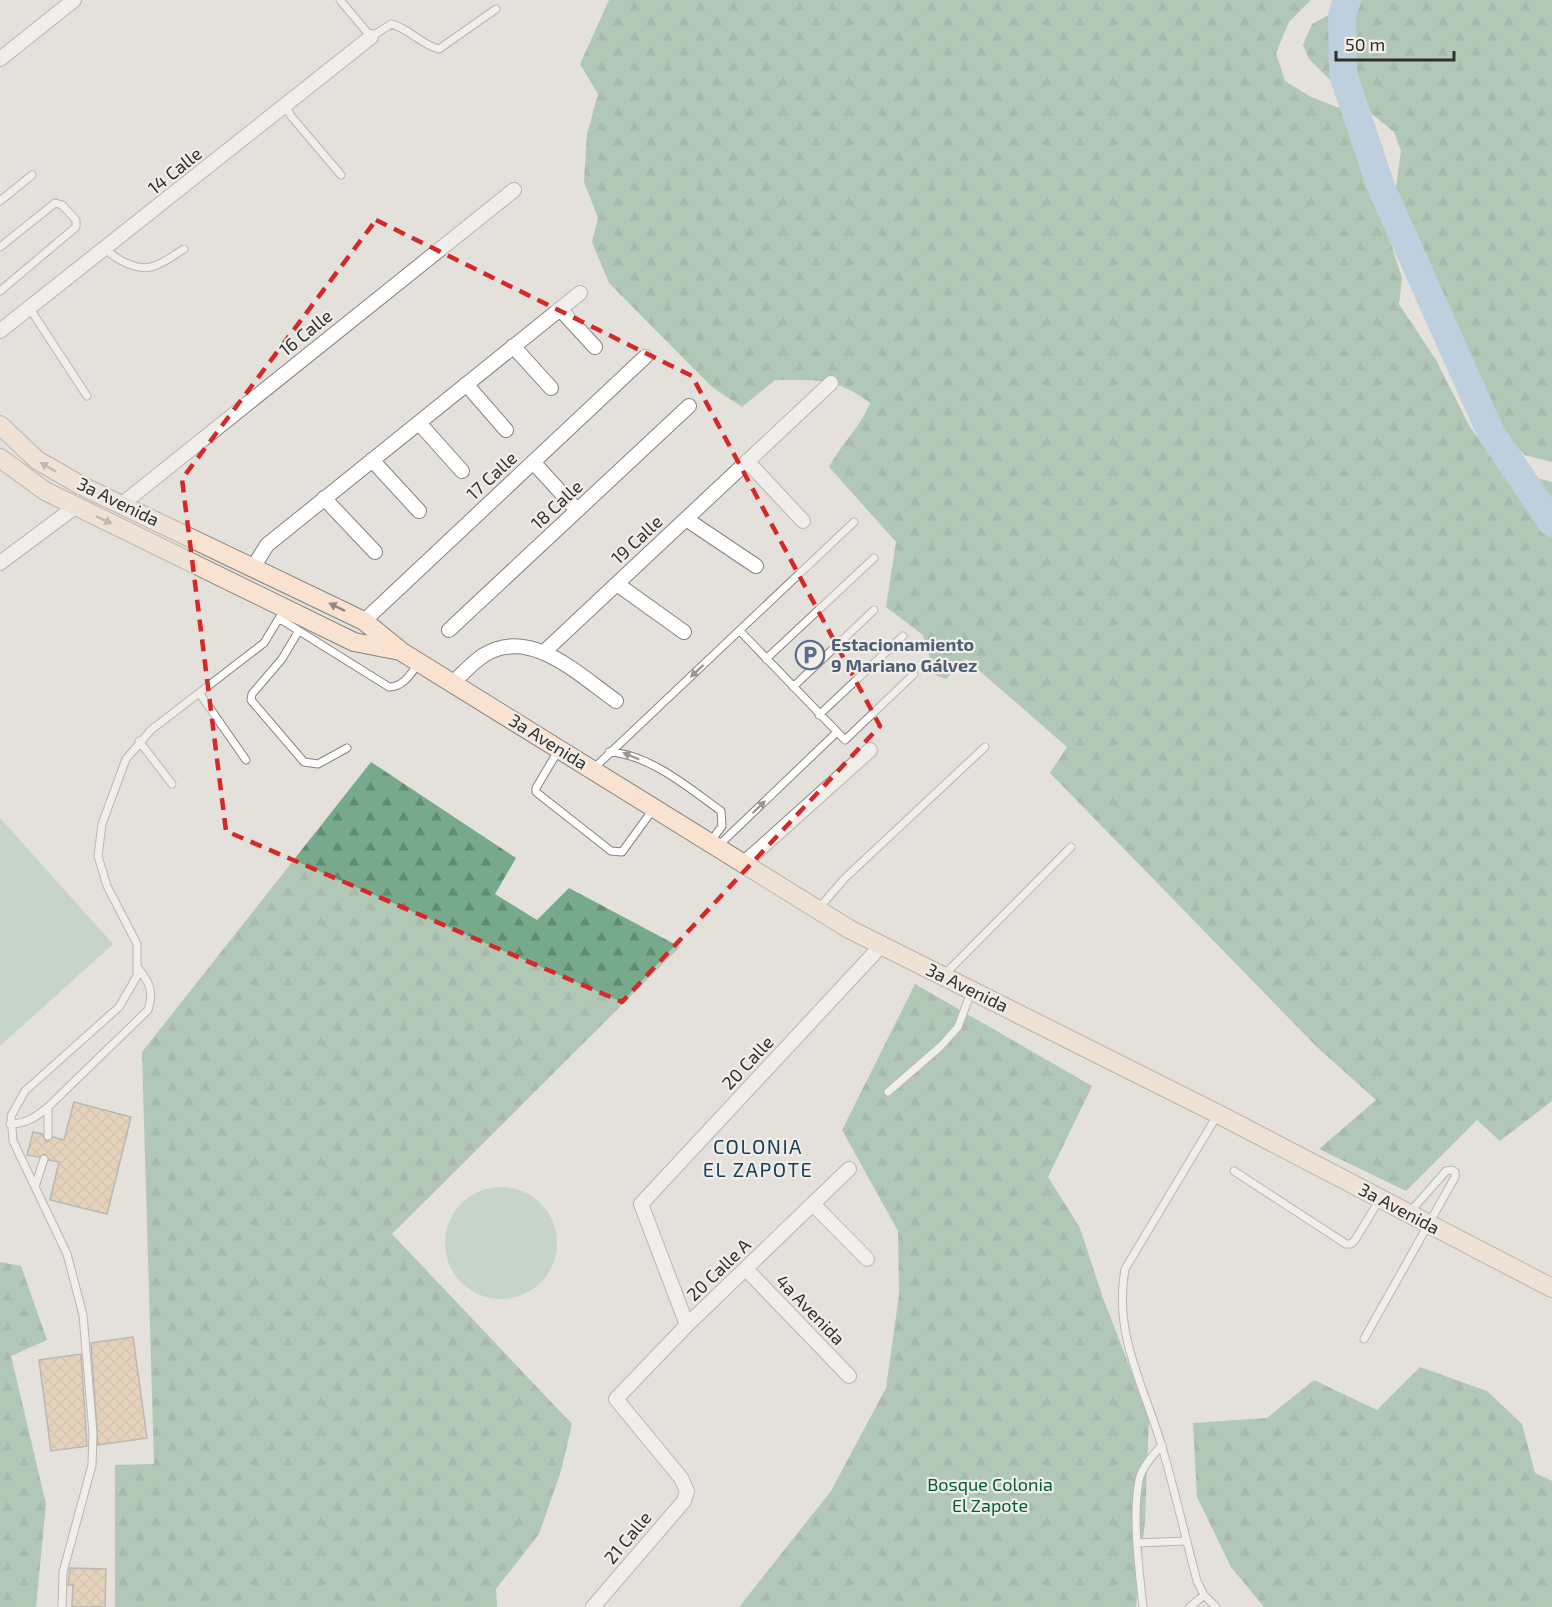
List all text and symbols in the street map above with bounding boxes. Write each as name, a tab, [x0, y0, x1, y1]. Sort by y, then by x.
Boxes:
scale bar	[1336, 24, 1454, 62]
text: 50 m	[1345, 33, 1385, 55]
street label: 14 Calle	[143, 142, 206, 199]
street label: 16 Calle	[274, 304, 336, 360]
street label: 17 Calle	[462, 446, 521, 504]
one-way arrow	[40, 462, 57, 472]
street label: 3a Avenida	[74, 472, 163, 530]
street label: 18 Calle	[526, 475, 587, 534]
street label: 19 Calle	[606, 510, 666, 568]
one-way arrow	[95, 516, 112, 525]
one-way arrow	[328, 602, 345, 612]
place label: Estacionamiento 9 Mariano Gálvez	[831, 633, 978, 676]
parking icon: Estacionamiento 9 Mariano Gálvez	[794, 639, 826, 671]
one-way arrow	[690, 664, 705, 677]
street label: 3a Avenida	[505, 708, 592, 774]
one-way arrow	[622, 751, 640, 761]
one-way arrow	[751, 800, 765, 814]
street label: 3a Avenida	[923, 958, 1012, 1016]
street label: 20 Calle	[717, 1031, 778, 1094]
district label: COLONIA EL ZAPOTE	[703, 1134, 813, 1181]
street label: 3a Avenida	[1355, 1178, 1444, 1239]
street label: 20 Calle A	[682, 1233, 755, 1305]
street label: 4a Avenida	[772, 1269, 850, 1349]
park label: Bosque Colonia El Zapote	[927, 1473, 1053, 1516]
street label: 21 Calle	[599, 1507, 656, 1568]

